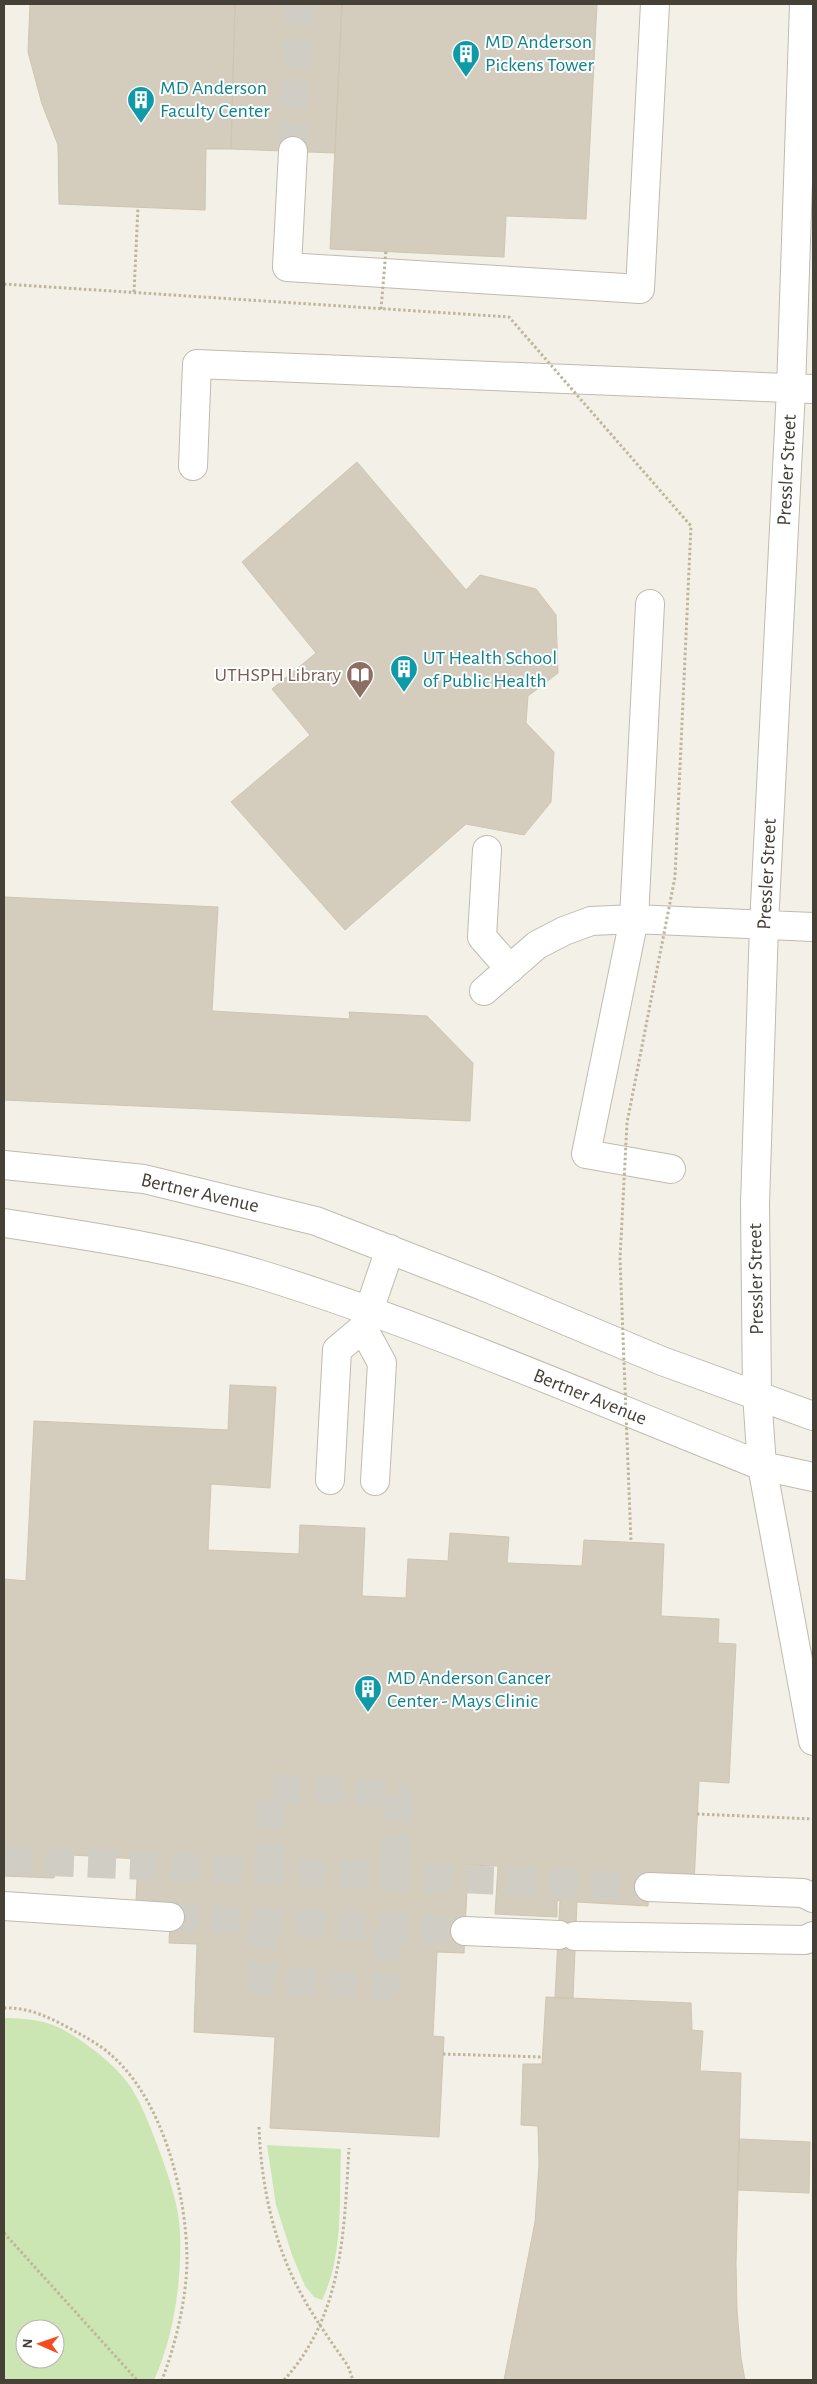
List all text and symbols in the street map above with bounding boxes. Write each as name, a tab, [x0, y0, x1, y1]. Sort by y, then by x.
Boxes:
place label: MD Anderson Pickens Tower	[485, 32, 594, 75]
building icon: MD Anderson Pickens Tower	[451, 39, 481, 78]
place label: MD Anderson Faculty Center	[160, 78, 270, 121]
building icon: MD Anderson Faculty Center	[126, 85, 156, 124]
street label: Pressler Street	[774, 413, 800, 526]
place label: UT Health School of Public Health	[423, 648, 557, 691]
building icon: UT Health School of Public Health	[389, 654, 419, 693]
library icon: UTHSPH Library	[345, 660, 375, 699]
place label: UTHSPH Library	[214, 665, 341, 685]
street label: Pressler Street	[754, 817, 780, 930]
street label: Bertner Avenue	[139, 1170, 261, 1216]
street label: Pressler Street	[745, 1222, 767, 1335]
street label: Bertner Avenue	[531, 1365, 649, 1429]
place label: MD Anderson Cancer Center - Mays Clinic	[387, 1668, 551, 1711]
building icon: MD Anderson Cancer Center - Mays Clinic	[353, 1674, 383, 1713]
north arrow	[15, 2319, 65, 2369]
text: N	[21, 2338, 35, 2349]

